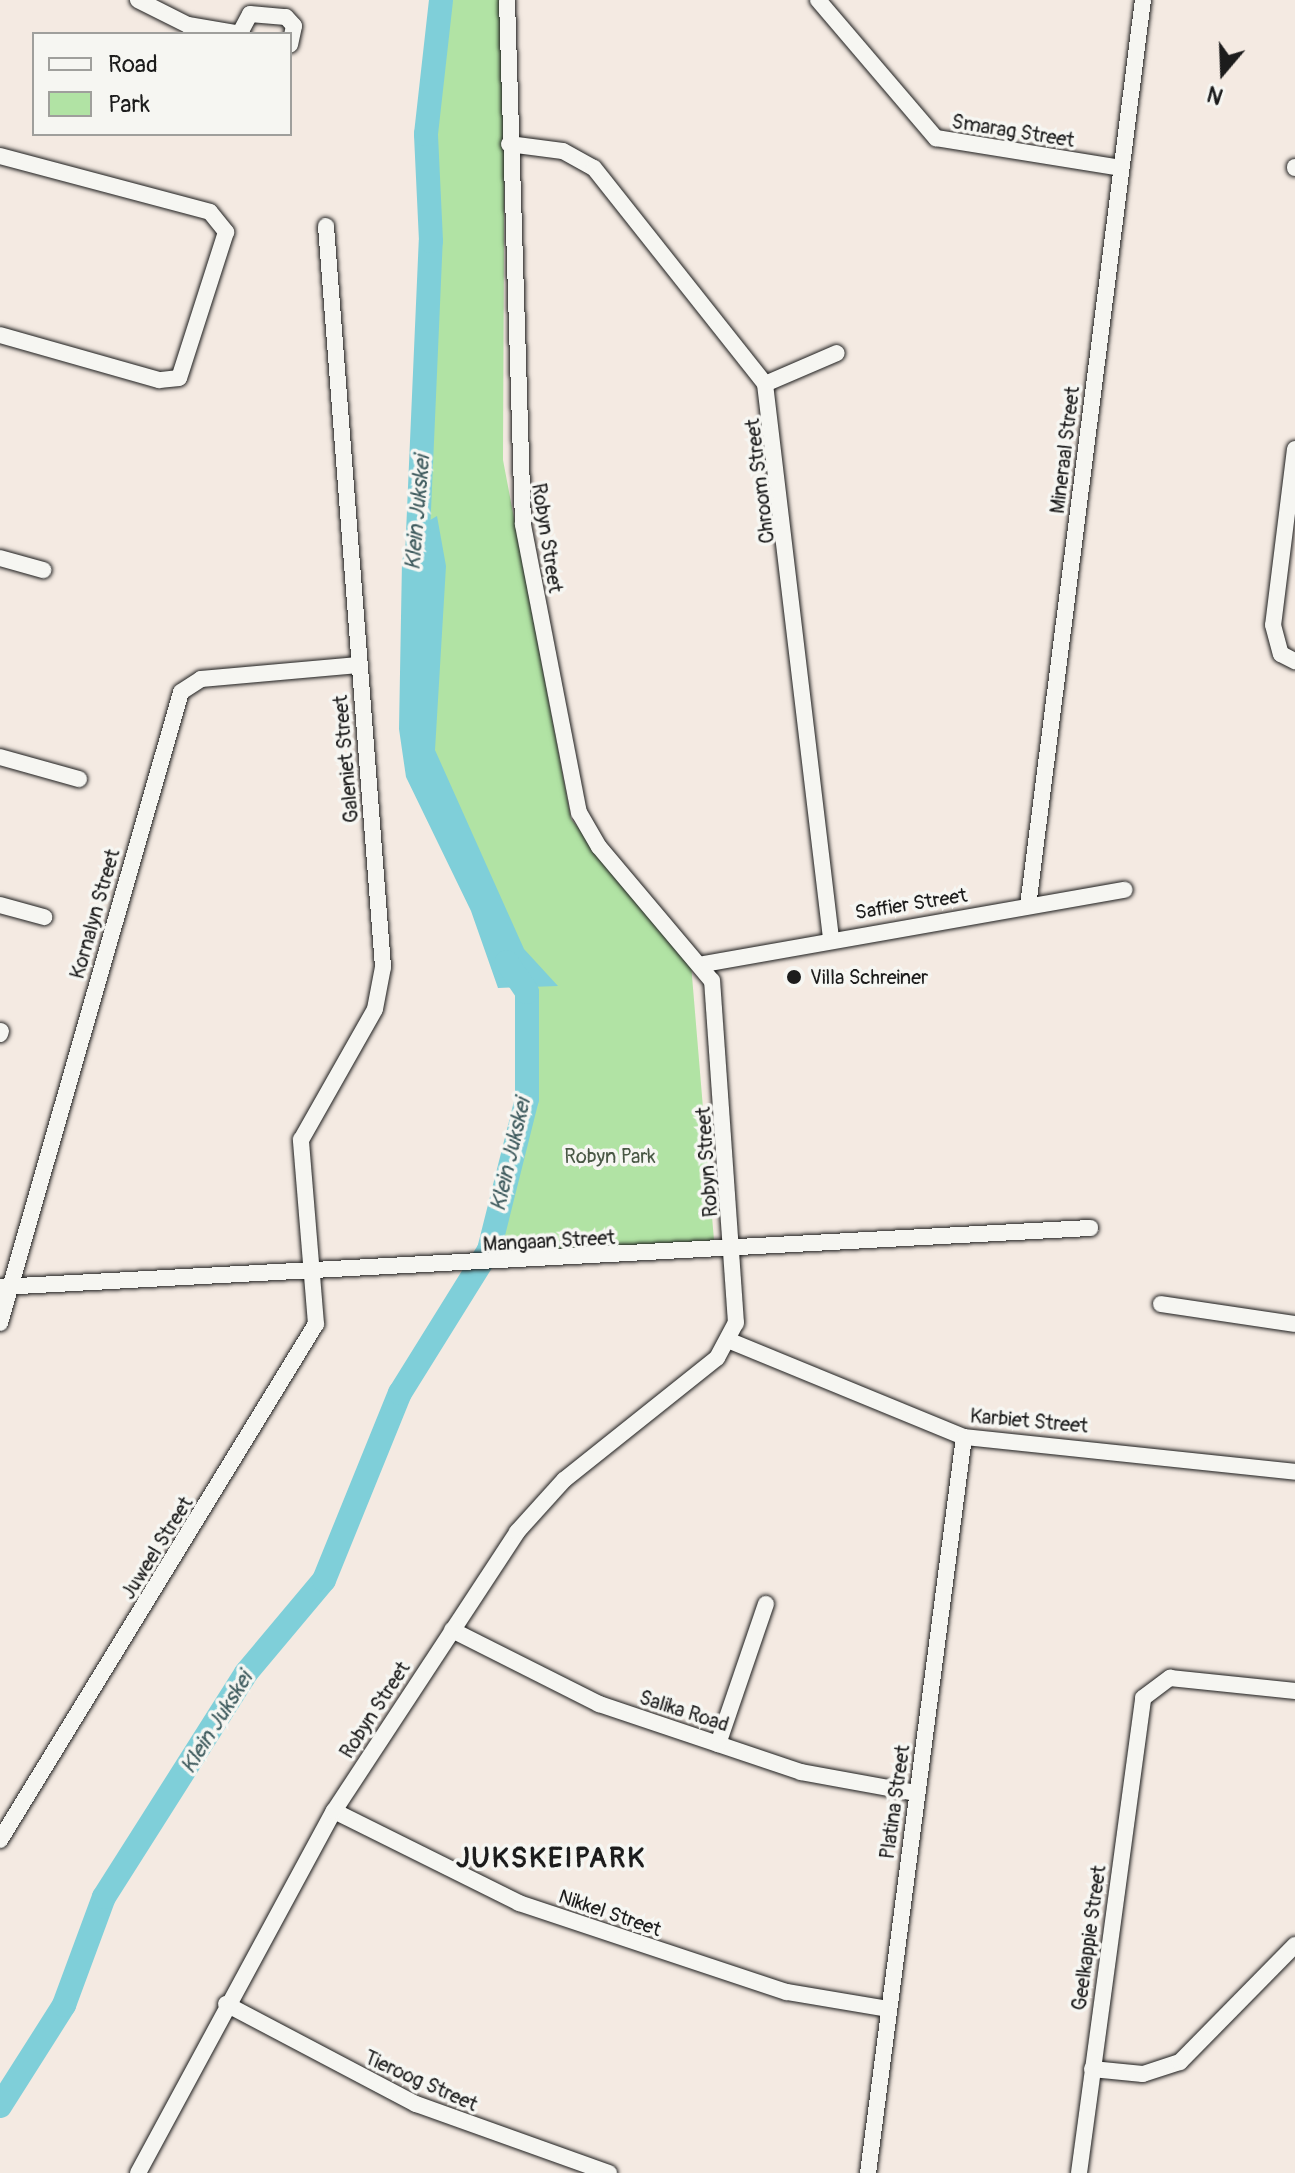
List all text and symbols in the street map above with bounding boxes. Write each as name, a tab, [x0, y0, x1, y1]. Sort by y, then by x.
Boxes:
legend	[32, 32, 292, 136]
north arrow	[1183, 32, 1263, 112]
text: Road	[108, 50, 158, 79]
text: N	[1204, 79, 1227, 110]
text: Park	[108, 90, 150, 119]
street label: Smarag Street	[950, 109, 1076, 153]
street label: Mineraal Street	[1045, 385, 1085, 515]
street label: Chroom Street	[740, 417, 780, 545]
water label: Klein Jukskei	[400, 455, 436, 571]
street label: Robyn Street	[526, 482, 568, 594]
street label: Galeniet Street	[328, 694, 364, 824]
street label: Kornalyn Street	[65, 846, 125, 982]
street label: Saffier Street	[853, 883, 969, 925]
place label: Villa Schreiner	[810, 965, 928, 989]
marker: Villa Schreiner	[785, 968, 803, 986]
water label: Klein Jukskei	[485, 1096, 537, 1214]
street label: Robyn Street	[691, 1106, 723, 1218]
park label: Robyn Park	[564, 1144, 656, 1168]
street label: Mangaan Street	[482, 1226, 616, 1256]
street label: Karbiet Street	[969, 1404, 1089, 1438]
street label: Juweel Street	[116, 1492, 198, 1604]
street label: Robyn Street	[335, 1657, 415, 1763]
water label: Klein Jukskei	[175, 1667, 259, 1779]
street label: Salika Road	[636, 1685, 732, 1737]
street label: Platina Street	[875, 1743, 915, 1861]
district label: JUKSKEIPARK	[456, 1842, 646, 1876]
street label: Geelkappie Street	[1067, 1864, 1111, 2012]
street label: Nikkel Street	[556, 1884, 664, 1942]
street label: Tieroog Street	[361, 2045, 481, 2117]

